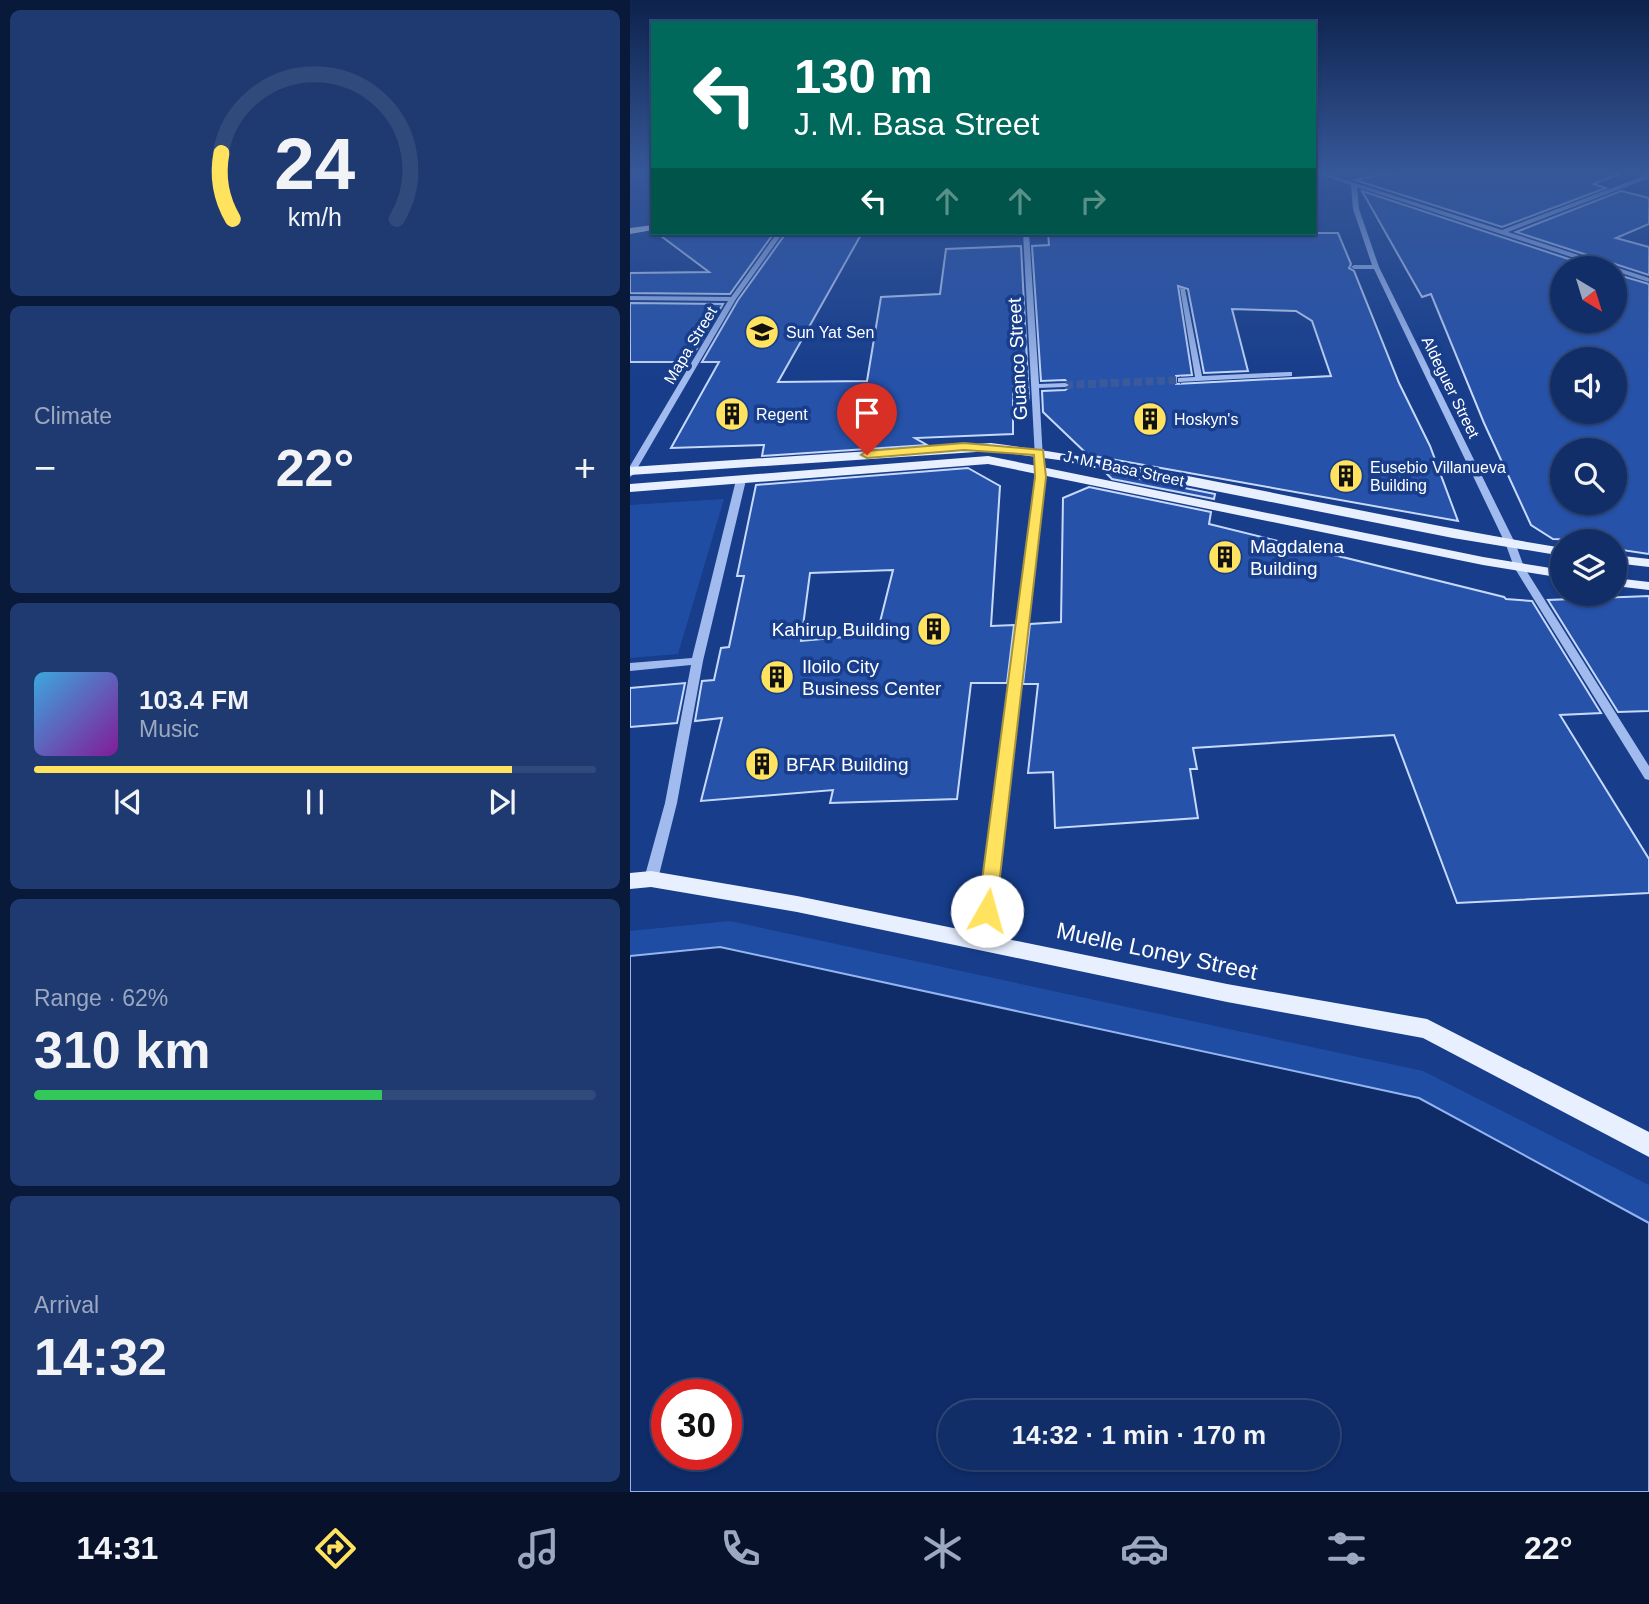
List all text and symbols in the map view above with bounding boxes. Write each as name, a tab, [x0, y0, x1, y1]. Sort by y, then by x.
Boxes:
icon: left	[679, 49, 770, 140]
text: 130 m	[794, 49, 933, 103]
text: J. M. Basa Street	[794, 106, 1039, 142]
text: 24	[275, 124, 356, 205]
icon: left	[855, 182, 893, 220]
icon: ahead	[928, 182, 966, 220]
icon: ahead	[1001, 182, 1039, 220]
icon: right	[1074, 182, 1112, 220]
text: km/h	[288, 203, 342, 231]
north arrow	[1550, 256, 1628, 332]
map controls	[1550, 256, 1627, 606]
street label: Guanco Street	[1004, 297, 1031, 421]
street label: Mapa Street	[661, 303, 720, 387]
school or university icon: Sun Yat Sen	[743, 313, 781, 351]
place label: Sun Yat Sen	[786, 324, 874, 341]
street label: Aldeguer Street	[1419, 334, 1483, 441]
button: sound	[1550, 347, 1627, 424]
pin	[837, 383, 897, 455]
icon: arrive	[848, 394, 886, 432]
building icon: Regent	[713, 395, 751, 433]
building icon: Hoskyn's	[1131, 400, 1169, 438]
text: Climate	[34, 403, 112, 429]
place label: Regent	[756, 406, 808, 423]
place label: Hoskyn's	[1174, 411, 1238, 428]
button: search	[1550, 438, 1627, 515]
text: 22°	[276, 439, 354, 497]
text: −	[34, 447, 56, 489]
text: +	[574, 447, 596, 489]
street label: J. M. Basa Street	[1062, 447, 1186, 490]
building icon: Eusebio Villanueva Building	[1327, 457, 1365, 495]
place label: Eusebio Villanueva Building	[1370, 459, 1506, 494]
button: layers	[1550, 529, 1627, 606]
place label: Magdalena Building	[1250, 536, 1344, 579]
building icon: Magdalena Building	[1206, 538, 1244, 576]
building icon: Kahirup Building	[915, 610, 953, 648]
place label: Kahirup Building	[772, 619, 910, 640]
place label: Iloilo City Business Center	[802, 656, 942, 699]
building icon: Iloilo City Business Center	[758, 658, 796, 696]
text: 103.4 FM	[139, 685, 249, 715]
text: Music	[139, 716, 199, 742]
building icon: BFAR Building	[743, 745, 781, 783]
place label: BFAR Building	[786, 754, 909, 775]
icon: previous	[109, 783, 147, 821]
icon: pause	[296, 783, 334, 821]
icon: next	[483, 783, 521, 821]
position arrow	[950, 874, 1024, 948]
street label: Muelle Loney Street	[1054, 917, 1260, 985]
text: Range · 62%	[34, 985, 168, 1011]
text: 310 km	[34, 1021, 210, 1079]
text: Arrival	[34, 1292, 99, 1318]
text: 14:32	[34, 1328, 167, 1386]
speed limit sign: 30	[651, 1379, 742, 1470]
text: 14:32 · 1 min · 170 m	[1012, 1420, 1266, 1450]
icon: directions	[311, 1524, 360, 1573]
icon: music	[514, 1524, 563, 1573]
icon: phone	[716, 1524, 765, 1573]
icon: climate	[918, 1524, 967, 1573]
icon: car	[1120, 1524, 1169, 1573]
icon: filters	[1322, 1524, 1371, 1573]
text: 14:31	[77, 1530, 158, 1566]
text: 22°	[1524, 1530, 1572, 1566]

